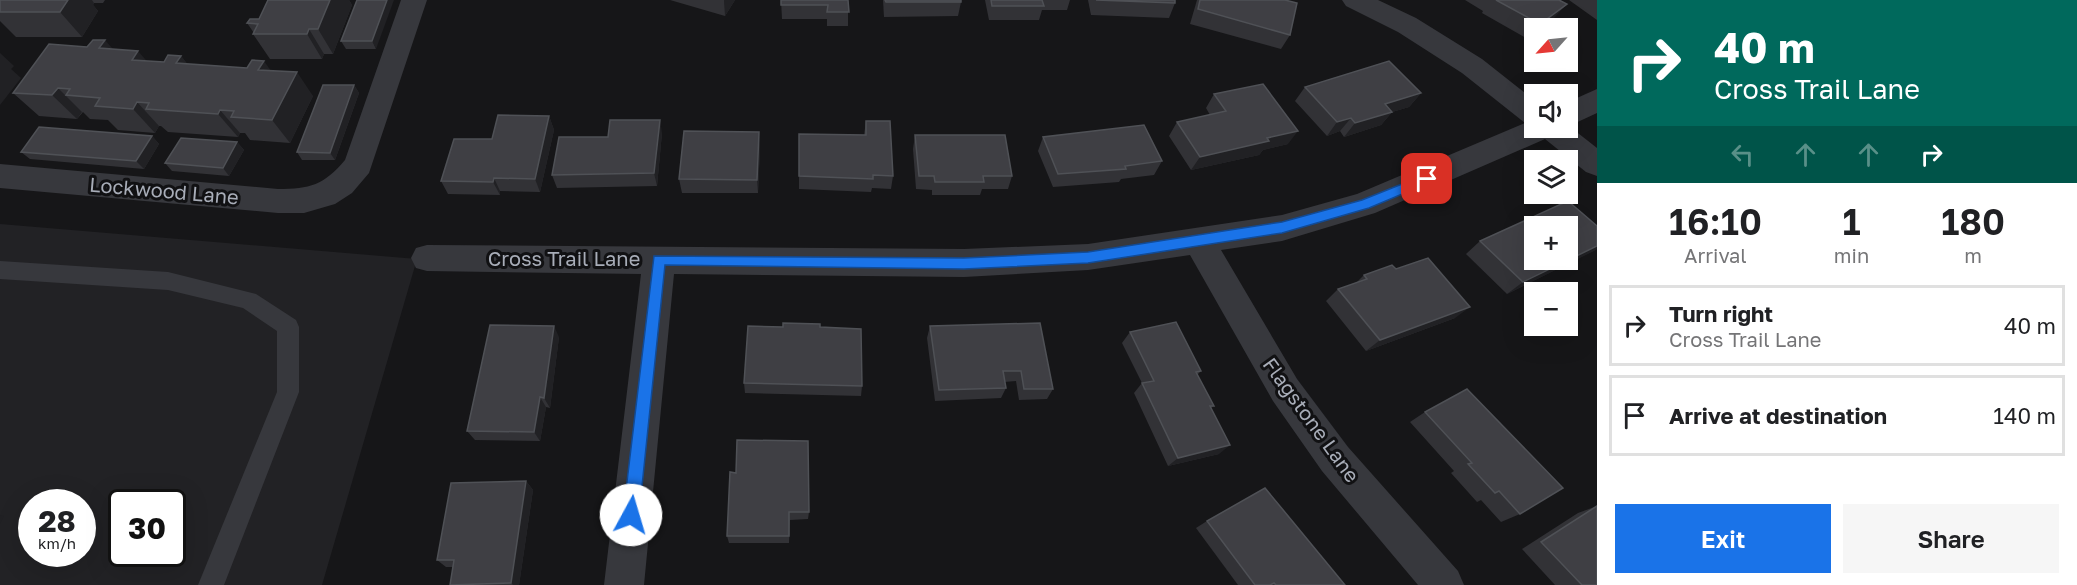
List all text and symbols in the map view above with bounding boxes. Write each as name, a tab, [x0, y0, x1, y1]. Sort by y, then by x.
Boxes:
north arrow	[1524, 18, 1578, 72]
map controls	[1524, 18, 1578, 336]
text: 40 m	[1714, 22, 1815, 72]
icon: right	[1615, 24, 1693, 102]
text: Cross Trail Lane	[1714, 73, 1920, 105]
button: sound	[1524, 84, 1578, 138]
icon: left	[1726, 138, 1759, 171]
icon: ahead	[1789, 138, 1822, 171]
icon: ahead	[1852, 138, 1885, 171]
icon: right	[1915, 138, 1948, 171]
button: layers	[1524, 150, 1578, 204]
pin	[1401, 153, 1452, 204]
icon: arrive	[1410, 162, 1443, 195]
street label: Lockwood Lane	[88, 172, 240, 208]
text: 16:10	[1669, 200, 1762, 243]
text: 1	[1842, 200, 1861, 243]
text: 180	[1941, 200, 2005, 243]
button: +	[1524, 216, 1578, 270]
text: Arrival	[1684, 243, 1747, 267]
text: min	[1834, 243, 1869, 267]
text: m	[1964, 243, 1982, 267]
street label: Cross Trail Lane	[488, 246, 640, 270]
button: −	[1524, 282, 1578, 336]
text: Turn right	[1669, 300, 1773, 327]
icon: right	[1618, 309, 1651, 342]
text: 40 m	[2004, 312, 2056, 339]
text: Cross Trail Lane	[1669, 327, 1821, 351]
street label: Flagstone Lane	[1259, 352, 1365, 486]
icon: arrive	[1618, 399, 1651, 432]
text: Arrive at destination	[1669, 402, 1887, 429]
text: 140 m	[1993, 402, 2056, 429]
position arrow	[599, 483, 663, 547]
speed limit sign: 30	[108, 489, 186, 567]
text: 28	[38, 503, 76, 539]
button: Exit	[1615, 504, 1831, 573]
button: Share	[1843, 504, 2059, 573]
text: km/h	[38, 534, 76, 552]

